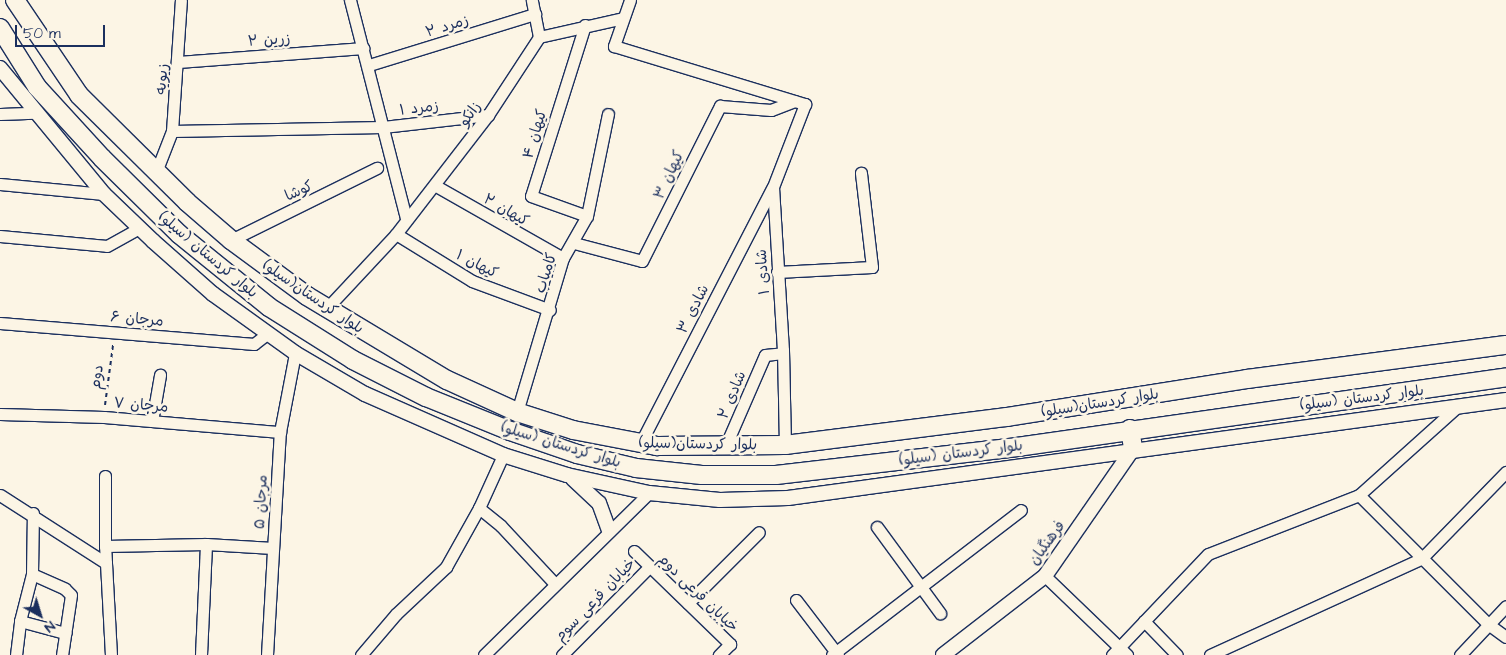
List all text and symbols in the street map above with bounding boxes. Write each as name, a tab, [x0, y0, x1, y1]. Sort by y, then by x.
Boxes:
street label: زمرد ۲	[423, 11, 471, 41]
scale bar	[18, 15, 108, 47]
text: 50 m	[23, 23, 61, 44]
street label: زرین ۲	[247, 30, 291, 50]
street label: زیویه	[152, 63, 172, 95]
street label: زمرد ۱	[398, 97, 440, 119]
street label: زانکو	[455, 98, 485, 130]
street label: کیهان ۴	[519, 107, 551, 161]
street label: کیهان ۳	[650, 148, 688, 202]
street label: کوشا	[282, 177, 316, 205]
street label: کیهان ۲	[480, 190, 532, 230]
street label: بلوار کردستان (سیلو)	[155, 208, 261, 302]
street label: کیهان ۱	[453, 246, 501, 282]
street label: شادی ۱	[752, 249, 774, 295]
street label: کامیاب	[531, 251, 561, 295]
street label: بلوار کردستان(سیلو)	[259, 256, 367, 338]
street label: شادی ۳	[673, 281, 713, 337]
street label: مرجان ۶	[110, 308, 164, 330]
street label: دوم	[87, 364, 107, 390]
street label: شادی ۲	[714, 368, 750, 422]
street label: بلوار کردستان (سیلو)	[1299, 381, 1425, 415]
street label: بلوار کردستان(سیلو)	[1040, 385, 1160, 421]
street label: مرجان ۷	[113, 394, 169, 416]
street label: بلوار کردستان (سیلو)	[499, 418, 623, 472]
street label: بلوار کردستان(سیلو)	[639, 434, 757, 454]
street label: بلوار کردستان (سیلو)	[898, 436, 1024, 470]
street label: مرجان ۵	[251, 474, 271, 530]
street label: فرهنگیان	[1025, 517, 1069, 569]
street label: خیابان فرعی دوم	[654, 550, 742, 636]
street label: خیابان فرعی سوم	[551, 555, 639, 645]
north arrow	[15, 590, 65, 640]
text: N	[40, 616, 59, 637]

